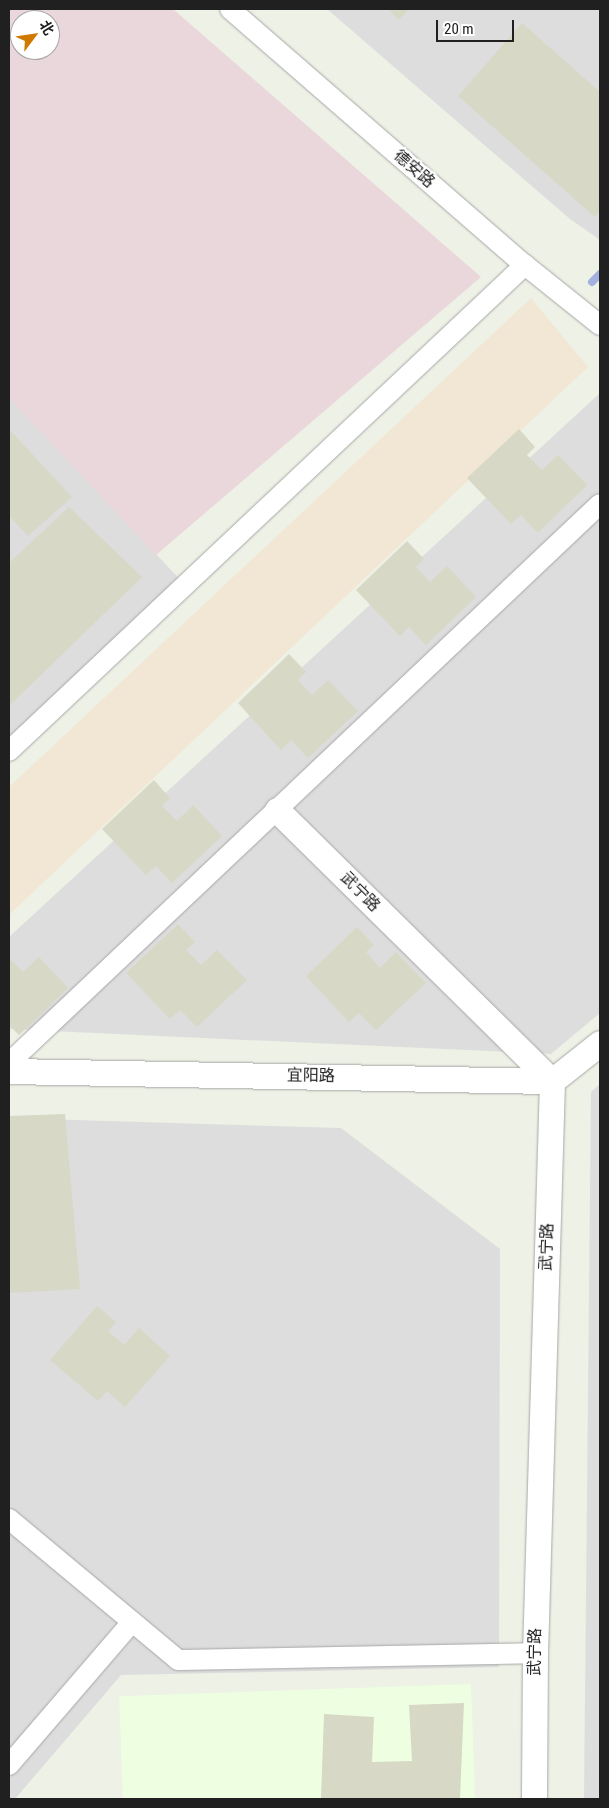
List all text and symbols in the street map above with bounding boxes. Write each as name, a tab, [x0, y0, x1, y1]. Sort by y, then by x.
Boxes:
north arrow	[10, 10, 60, 60]
scale bar	[439, 10, 516, 42]
text: 北	[37, 18, 57, 38]
text: 20 m	[444, 20, 474, 38]
street label: 德安路	[390, 146, 438, 192]
street label: 武宁路	[336, 868, 384, 916]
street label: 宜阳路	[287, 1066, 335, 1086]
street label: 武宁路	[537, 1223, 557, 1271]
street label: 武宁路	[525, 1628, 545, 1676]

